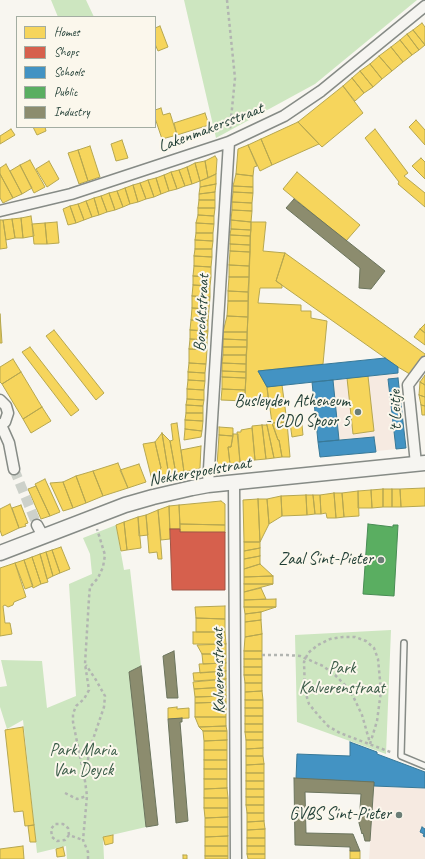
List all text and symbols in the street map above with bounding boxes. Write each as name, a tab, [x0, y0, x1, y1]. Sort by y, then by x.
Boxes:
legend	[16, 16, 156, 128]
text: Homes	[54, 24, 80, 40]
text: Shops	[54, 44, 79, 60]
text: Schools	[54, 64, 84, 80]
text: Public	[54, 84, 78, 100]
street label: Lakenmakersstraat	[155, 99, 267, 157]
text: Industry	[54, 104, 90, 120]
street label: Borchtstraat	[190, 274, 214, 352]
street label: 't Leitje	[385, 390, 407, 432]
place label: Busleyden Atheneum - CDO Spoor 5	[235, 392, 350, 432]
marker: Busleyden Atheneum - CDO Spoor 5	[353, 407, 363, 417]
street label: Nekkerspoelstraat	[147, 453, 253, 491]
place label: Zaal Sint-Pieter	[279, 550, 373, 570]
marker: Zaal Sint-Pieter	[376, 555, 386, 565]
street label: Kalverenstraat	[208, 628, 230, 714]
park label: Park Kalverenstraat	[299, 659, 385, 699]
park label: Park Maria Van Deyck	[49, 741, 117, 781]
place label: GVBS Sint-Pieter	[289, 805, 391, 825]
marker: GVBS Sint-Pieter	[394, 810, 404, 820]

